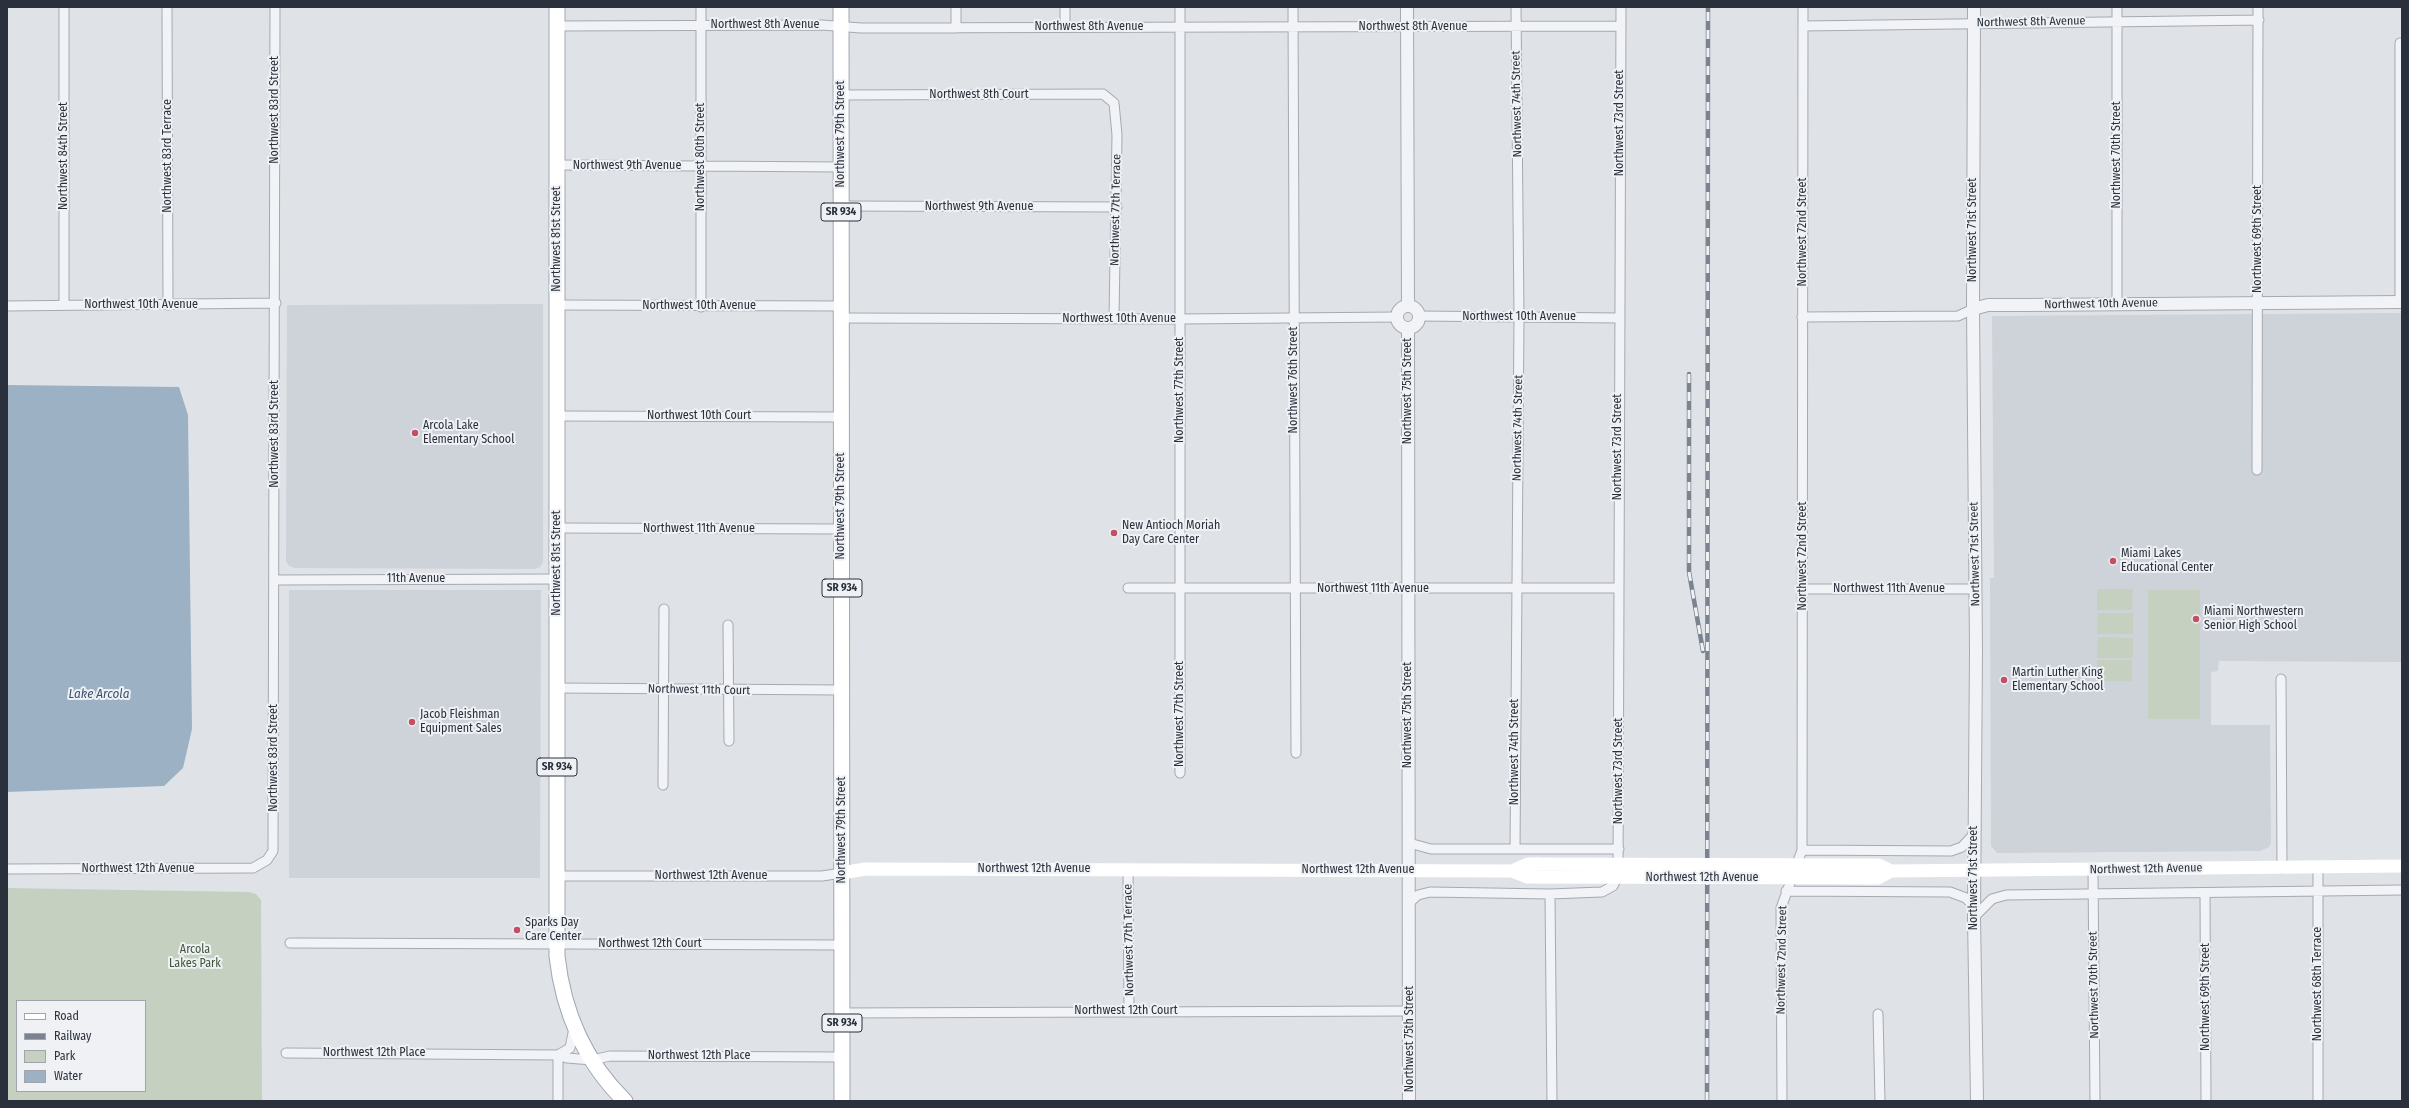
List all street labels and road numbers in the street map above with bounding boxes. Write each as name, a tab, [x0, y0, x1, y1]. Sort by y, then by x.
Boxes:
street label: Northwest 8th Avenue	[1976, 14, 2086, 30]
street label: Northwest 8th Avenue	[711, 18, 819, 32]
street label: Northwest 8th Avenue	[1035, 20, 1143, 34]
street label: Northwest 8th Avenue	[1359, 20, 1467, 34]
street label: Northwest 74th Street	[1509, 51, 1525, 157]
street label: Northwest 83rd Street	[268, 56, 282, 164]
street label: Northwest 73rd Street	[1613, 70, 1627, 176]
street label: Northwest 79th Street	[834, 81, 848, 187]
street label: Northwest 8th Court	[929, 88, 1029, 102]
street label: Northwest 83rd Terrace	[161, 99, 175, 213]
street label: Northwest 70th Street	[2110, 101, 2124, 209]
street label: Northwest 84th Street	[57, 102, 71, 210]
street label: Northwest 80th Street	[694, 103, 708, 211]
street label: Northwest 77th Terrace	[1108, 154, 1124, 266]
street label: Northwest 9th Avenue	[573, 159, 681, 173]
street label: Northwest 72nd Street	[1796, 178, 1810, 286]
street label: Northwest 71st Street	[1966, 178, 1980, 282]
street label: Northwest 69th Street	[2251, 185, 2265, 293]
street label: Northwest 81st Street	[550, 186, 564, 292]
street label: Northwest 9th Avenue	[925, 200, 1033, 214]
road number: SR 934	[821, 203, 861, 221]
street label: Northwest 10th Avenue	[2044, 296, 2158, 312]
street label: Northwest 10th Avenue	[84, 298, 198, 312]
street label: Northwest 10th Avenue	[642, 299, 756, 313]
street label: Northwest 10th Avenue	[1462, 310, 1576, 324]
street label: Northwest 10th Avenue	[1062, 312, 1176, 326]
street label: Northwest 76th Street	[1287, 327, 1301, 433]
street label: Northwest 77th Street	[1173, 337, 1187, 443]
street label: Northwest 75th Street	[1401, 338, 1415, 444]
street label: Northwest 74th Street	[1510, 375, 1526, 481]
street label: Northwest 83rd Street	[268, 380, 282, 488]
street label: Northwest 73rd Street	[1611, 394, 1625, 500]
street label: Northwest 10th Court	[647, 409, 751, 423]
street label: Northwest 79th Street	[834, 453, 848, 559]
street label: Northwest 72nd Street	[1796, 502, 1810, 610]
street label: Northwest 71st Street	[1967, 502, 1983, 606]
street label: Northwest 81st Street	[550, 510, 564, 616]
street label: Northwest 11th Avenue	[643, 522, 755, 536]
street label: 11th Avenue	[387, 572, 445, 586]
road number: SR 934	[822, 579, 862, 597]
street label: Northwest 11th Avenue	[1317, 582, 1429, 596]
street label: Northwest 11th Avenue	[1833, 582, 1945, 596]
street label: Northwest 77th Street	[1173, 661, 1187, 767]
street label: Northwest 75th Street	[1401, 662, 1415, 768]
street label: Northwest 11th Court	[648, 682, 750, 698]
street label: Northwest 74th Street	[1508, 699, 1522, 805]
street label: Northwest 83rd Street	[267, 704, 281, 812]
street label: Northwest 73rd Street	[1612, 718, 1626, 824]
road number: SR 934	[537, 758, 577, 776]
street label: Northwest 79th Street	[835, 777, 849, 883]
street label: Northwest 71st Street	[1967, 826, 1981, 930]
street label: Northwest 12th Avenue	[2089, 861, 2203, 877]
street label: Northwest 12th Avenue	[82, 862, 194, 876]
street label: Northwest 12th Avenue	[978, 862, 1090, 876]
street label: Northwest 12th Avenue	[1302, 863, 1414, 877]
street label: Northwest 12th Avenue	[655, 869, 767, 883]
street label: Northwest 12th Avenue	[1646, 871, 1758, 885]
street label: Northwest 77th Terrace	[1121, 884, 1137, 996]
street label: Northwest 72nd Street	[1774, 905, 1790, 1015]
street label: Northwest 68th Terrace	[2311, 927, 2325, 1041]
street label: Northwest 70th Street	[2086, 931, 2102, 1039]
street label: Northwest 12th Court	[598, 937, 702, 951]
street label: Northwest 69th Street	[2199, 943, 2213, 1051]
street label: Northwest 75th Street	[1403, 986, 1417, 1092]
street label: Northwest 12th Court	[1074, 1004, 1178, 1018]
road number: SR 934	[822, 1014, 862, 1032]
street label: Northwest 12th Place	[323, 1046, 425, 1060]
street label: Northwest 12th Place	[648, 1049, 750, 1063]

